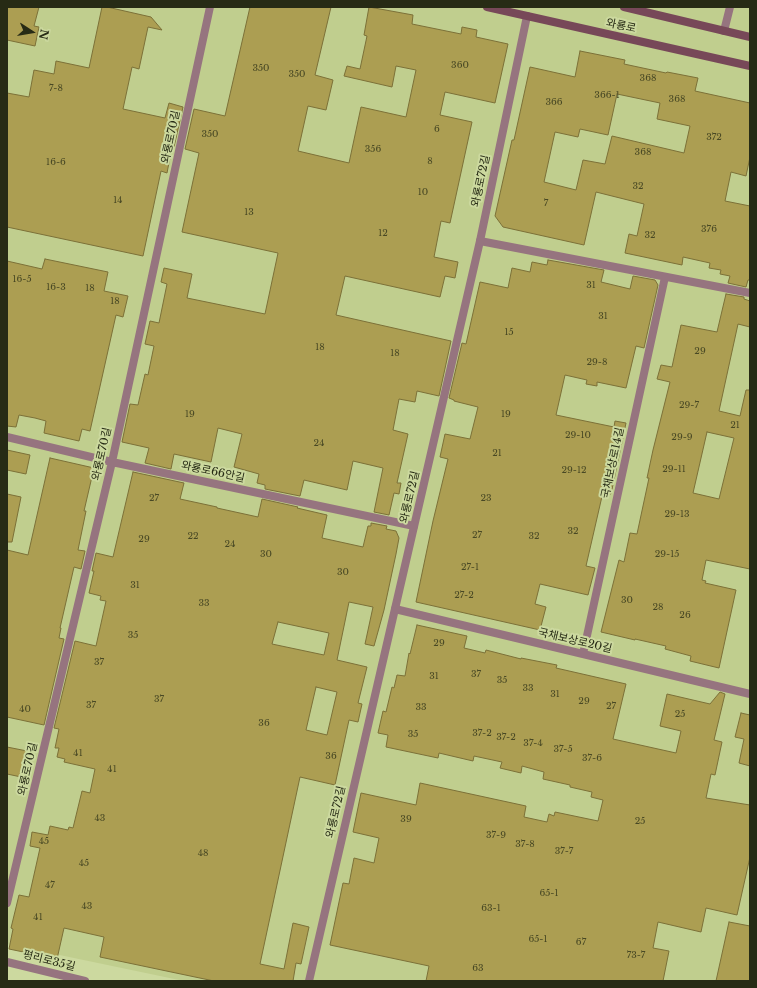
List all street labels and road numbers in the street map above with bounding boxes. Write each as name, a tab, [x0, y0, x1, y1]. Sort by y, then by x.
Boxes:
street label: 와룡로	[605, 16, 637, 36]
street label: 와룡로70길	[159, 109, 183, 165]
street label: 와룡로72길	[469, 154, 493, 208]
street label: 와룡로70길	[90, 426, 114, 482]
street label: 국채보상로14길	[599, 426, 627, 500]
street label: 와룡로66안길	[180, 459, 246, 485]
street label: 와룡로72길	[398, 470, 422, 524]
street label: 국채보상로20길	[537, 626, 613, 656]
street label: 와룡로70길	[16, 741, 40, 797]
street label: 와룡로72길	[324, 785, 348, 839]
street label: 평리로35길	[21, 948, 77, 974]

